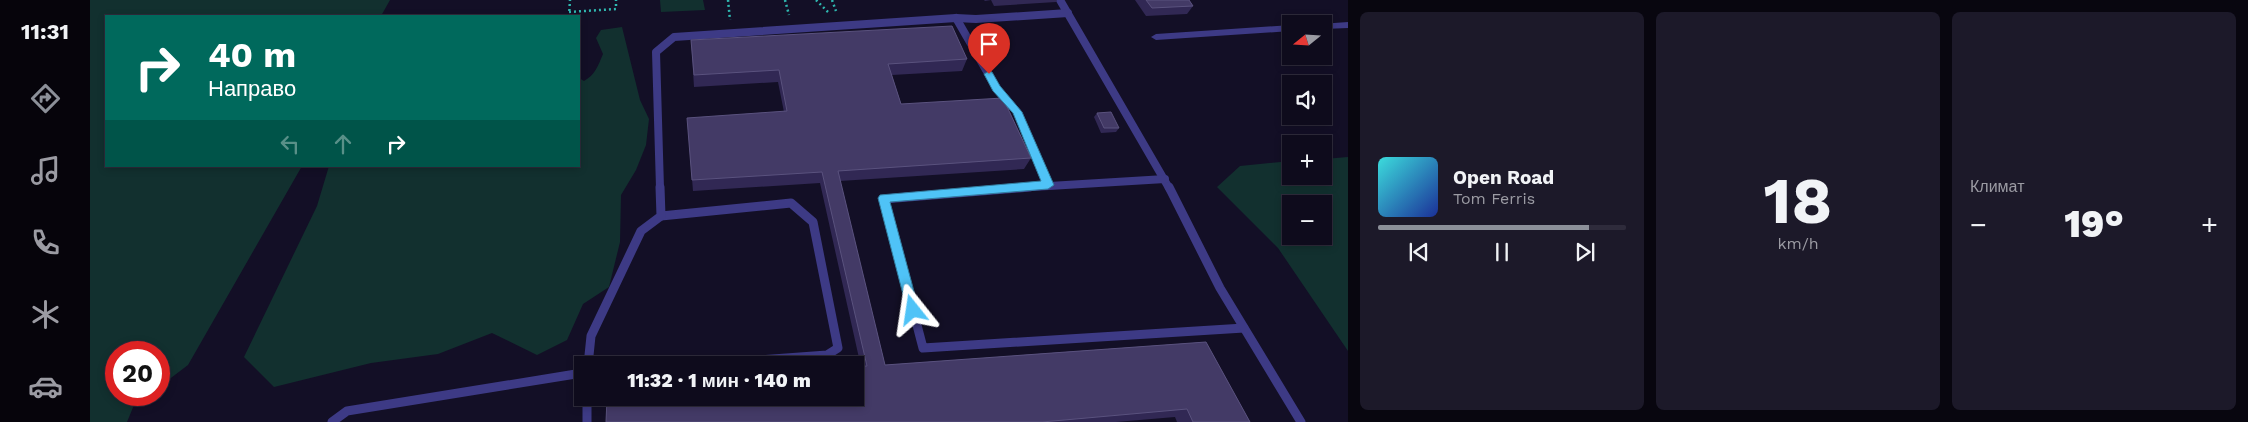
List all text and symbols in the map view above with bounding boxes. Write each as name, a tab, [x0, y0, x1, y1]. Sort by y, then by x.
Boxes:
north arrow	[1282, 15, 1332, 65]
map controls	[1282, 15, 1332, 245]
text: 11:31	[21, 19, 69, 44]
pin	[968, 23, 1010, 74]
icon: arrive	[975, 30, 1003, 58]
text: 40 m	[208, 34, 296, 76]
icon: right	[125, 35, 190, 100]
button: sound	[1282, 75, 1332, 125]
text: Направо	[208, 76, 296, 101]
icon: directions	[28, 81, 63, 116]
icon: left	[276, 130, 304, 158]
icon: ahead	[329, 130, 357, 158]
icon: right	[382, 130, 410, 158]
button: +	[1282, 135, 1332, 185]
icon: music	[28, 153, 63, 188]
text: 18	[1764, 163, 1832, 239]
text: Open Road	[1453, 166, 1554, 189]
text: Климат	[1970, 177, 2024, 196]
text: Tom Ferris	[1453, 189, 1535, 208]
button: −	[1282, 195, 1332, 245]
text: 19°	[2064, 202, 2124, 246]
text: −	[1970, 208, 1987, 241]
text: +	[2201, 208, 2218, 241]
icon: phone	[28, 225, 63, 260]
text: km/h	[1777, 234, 1819, 253]
icon: previous	[1405, 238, 1433, 266]
icon: pause	[1488, 238, 1516, 266]
icon: next	[1571, 238, 1599, 266]
position arrow	[886, 283, 938, 335]
icon: climate	[28, 297, 63, 332]
speed limit sign: 20	[105, 341, 170, 406]
icon: car	[28, 369, 63, 404]
text: 11:32 · 1 мин · 140 m	[627, 369, 811, 392]

